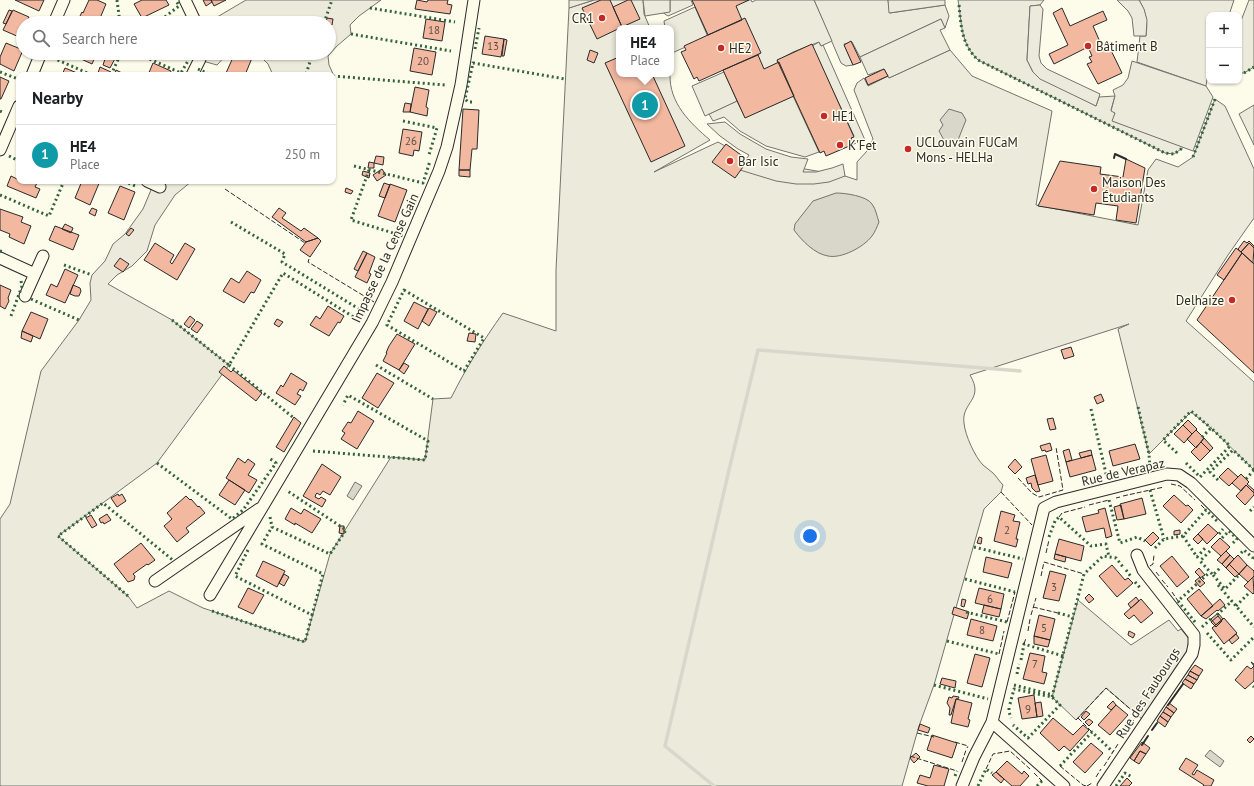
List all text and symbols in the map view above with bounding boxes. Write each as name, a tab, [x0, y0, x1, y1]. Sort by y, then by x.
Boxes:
place label: CR1	[572, 10, 594, 27]
map controls	[1206, 12, 1242, 84]
button: +	[1206, 12, 1242, 48]
marker: CR1	[597, 13, 607, 23]
search box	[16, 16, 336, 60]
house number: 18	[428, 23, 440, 37]
popup	[616, 25, 674, 77]
icon: search	[30, 27, 52, 49]
text: Search here	[62, 29, 138, 48]
text: HE4	[630, 33, 656, 52]
place label: Bâtiment B	[1096, 38, 1158, 55]
house number: 13	[487, 39, 499, 53]
place label: HE2	[729, 40, 752, 57]
marker: Bâtiment B	[1083, 41, 1093, 51]
marker: HE2	[716, 43, 726, 53]
button: −	[1206, 48, 1242, 84]
text: Place	[630, 52, 660, 69]
house number: 20	[417, 54, 429, 68]
text: Nearby	[32, 87, 83, 109]
pin: 1	[632, 90, 658, 120]
place label: HE1	[832, 108, 855, 125]
marker: HE1	[819, 111, 829, 121]
house number: 26	[405, 134, 417, 148]
place label: UCLouvain FUCaM Mons - HELHa	[916, 134, 1018, 166]
text: HE4	[70, 137, 96, 156]
place label: K'Fet	[848, 137, 877, 154]
marker: K'Fet	[835, 140, 845, 150]
marker: UCLouvain FUCaM Mons - HELHa	[903, 144, 913, 154]
text: 1	[41, 146, 49, 163]
text: 250 m	[285, 146, 320, 163]
place label: Bar Isic	[738, 153, 779, 170]
text: Place	[70, 156, 100, 173]
marker: Bar Isic	[725, 156, 735, 166]
place label: Maison Des Étudiants	[1102, 174, 1166, 206]
marker: Maison Des Étudiants	[1089, 184, 1099, 194]
street label: Impasse de la Cense Gain	[348, 191, 422, 325]
place label: Delhaize	[1176, 292, 1224, 309]
marker: Delhaize	[1227, 295, 1237, 305]
street label: Rue de Verapaz	[1080, 454, 1166, 490]
house number: 2	[1004, 523, 1010, 537]
your location	[800, 526, 820, 546]
house number: 3	[1051, 580, 1057, 594]
house number: 6	[987, 592, 993, 606]
house number: 5	[1041, 621, 1047, 635]
house number: 8	[979, 623, 985, 637]
street label: Rue des Faubourgs	[1112, 644, 1184, 742]
house number: 7	[1032, 657, 1038, 671]
house number: 9	[1025, 702, 1031, 716]

